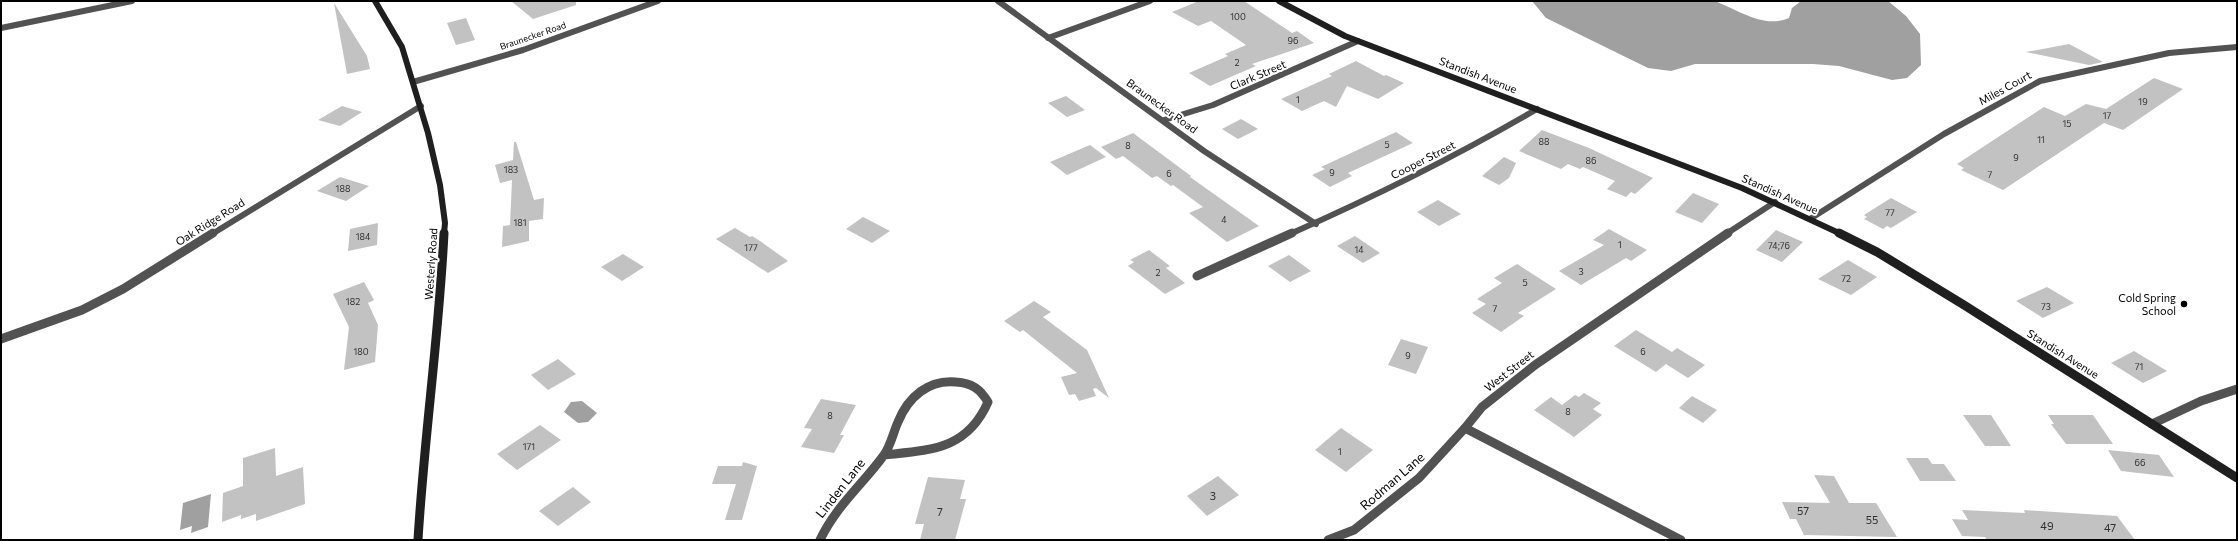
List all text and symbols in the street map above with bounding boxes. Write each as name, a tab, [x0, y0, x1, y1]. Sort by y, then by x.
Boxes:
house number: 100	[1230, 11, 1246, 22]
street label: Braunecker Road	[498, 19, 567, 52]
house number: 96	[1288, 35, 1298, 46]
street label: Standish Avenue	[1437, 54, 1519, 95]
street label: Clark Street	[1228, 57, 1288, 92]
house number: 2	[1235, 57, 1240, 68]
street label: Miles Court	[1976, 68, 2034, 107]
street label: Braunecker Road	[1124, 75, 1200, 136]
house number: 1	[1296, 94, 1300, 105]
house number: 19	[2138, 96, 2148, 107]
house number: 17	[2103, 110, 2112, 121]
house number: 15	[2062, 118, 2072, 129]
house number: 11	[2037, 134, 2045, 145]
house number: 88	[1539, 136, 1549, 147]
street label: Cooper Street	[1388, 138, 1458, 181]
house number: 5	[1384, 139, 1390, 150]
house number: 8	[1125, 140, 1131, 151]
house number: 9	[2013, 152, 2019, 163]
house number: 86	[1586, 155, 1596, 166]
house number: 183	[504, 164, 518, 175]
house number: 9	[1329, 167, 1335, 178]
house number: 6	[1166, 168, 1172, 179]
house number: 7	[1988, 169, 1993, 180]
street label: Standish Avenue	[1740, 171, 1821, 216]
house number: 188	[336, 183, 350, 194]
street label: Oak Ridge Road	[173, 195, 247, 248]
house number: 77	[1885, 207, 1895, 218]
house number: 4	[1221, 214, 1227, 225]
house number: 181	[513, 217, 527, 228]
street label: Westerly Road	[422, 228, 440, 300]
house number: 184	[356, 231, 371, 242]
house number: 1	[1618, 239, 1622, 250]
house number: 74;76	[1768, 240, 1790, 251]
house number: 177	[744, 242, 758, 253]
house number: 14	[1354, 244, 1364, 255]
house number: 3	[1578, 266, 1584, 277]
house number: 2	[1156, 267, 1161, 278]
house number: 72	[1841, 273, 1851, 284]
house number: 5	[1522, 277, 1528, 288]
place label: Cold Spring School	[2118, 291, 2176, 317]
house number: 182	[346, 296, 360, 307]
marker: Cold Spring School	[2179, 299, 2189, 309]
house number: 73	[2041, 301, 2051, 312]
house number: 7	[1493, 303, 1498, 314]
street label: Standish Avenue	[2025, 326, 2102, 381]
house number: 180	[353, 346, 369, 357]
house number: 6	[1640, 346, 1646, 357]
street label: West Street	[1481, 347, 1536, 394]
house number: 9	[1405, 350, 1411, 361]
house number: 71	[2135, 361, 2143, 372]
house number: 8	[1565, 406, 1571, 417]
house number: 8	[827, 410, 833, 421]
house number: 171	[523, 441, 535, 452]
house number: 1	[1338, 446, 1342, 457]
street label: Rodman Lane	[1356, 449, 1428, 513]
street label: Linden Lane	[812, 455, 868, 521]
house number: 66	[2135, 457, 2145, 468]
house number: 3	[1210, 489, 1216, 502]
house number: 57	[1797, 504, 1809, 517]
house number: 7	[937, 505, 943, 518]
house number: 55	[1866, 513, 1878, 526]
house number: 49	[2040, 519, 2054, 532]
house number: 47	[2104, 521, 2116, 534]

